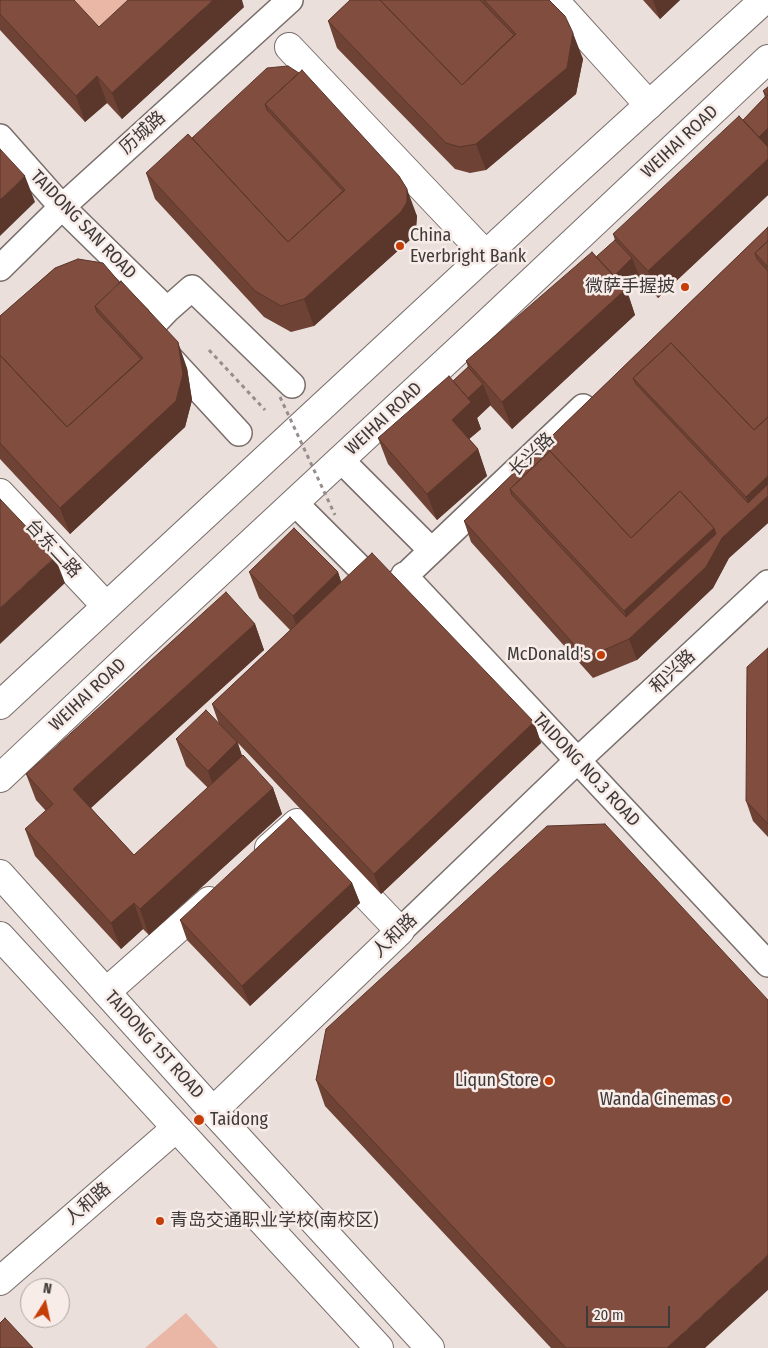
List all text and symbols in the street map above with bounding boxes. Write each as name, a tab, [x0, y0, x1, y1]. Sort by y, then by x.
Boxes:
street label: WEIHAI ROAD	[637, 101, 723, 183]
street label: 历城路	[116, 107, 170, 159]
street label: TAIDONG SAN ROAD	[26, 166, 140, 284]
place label: China Everbright Bank	[410, 225, 526, 268]
marker: China Everbright Bank	[394, 240, 406, 252]
place label: 微萨手握披	[585, 276, 675, 298]
marker: 微萨手握披	[679, 281, 691, 293]
street label: WEIHAI ROAD	[341, 378, 427, 460]
street label: 长兴路	[505, 429, 559, 481]
street label: 台东二路	[21, 515, 85, 583]
place label: McDonald's	[507, 644, 591, 666]
street label: 和兴路	[646, 646, 700, 698]
marker: McDonald's	[595, 649, 607, 661]
street label: WEIHAI ROAD	[45, 654, 131, 736]
street label: TAIDONG NO.3 ROAD	[528, 709, 644, 831]
street label: 人和路	[368, 909, 422, 963]
street label: TAIDONG 1ST ROAD	[100, 987, 208, 1103]
place label: Liqun Store	[455, 1070, 539, 1092]
marker: Liqun Store	[543, 1075, 555, 1087]
place label: Wanda Cinemas	[600, 1089, 716, 1111]
marker: Wanda Cinemas	[720, 1094, 732, 1106]
place label: Taidong	[210, 1109, 268, 1131]
marker: Taidong	[192, 1113, 206, 1127]
street label: 人和路	[61, 1178, 115, 1230]
place label: 青岛交通职业学校(南校区)	[170, 1210, 379, 1232]
marker: 青岛交通职业学校(南校区)	[154, 1215, 166, 1227]
north arrow	[20, 1278, 70, 1328]
text: N	[42, 1280, 53, 1298]
scale bar	[588, 1296, 672, 1328]
text: 20 m	[594, 1306, 624, 1324]

